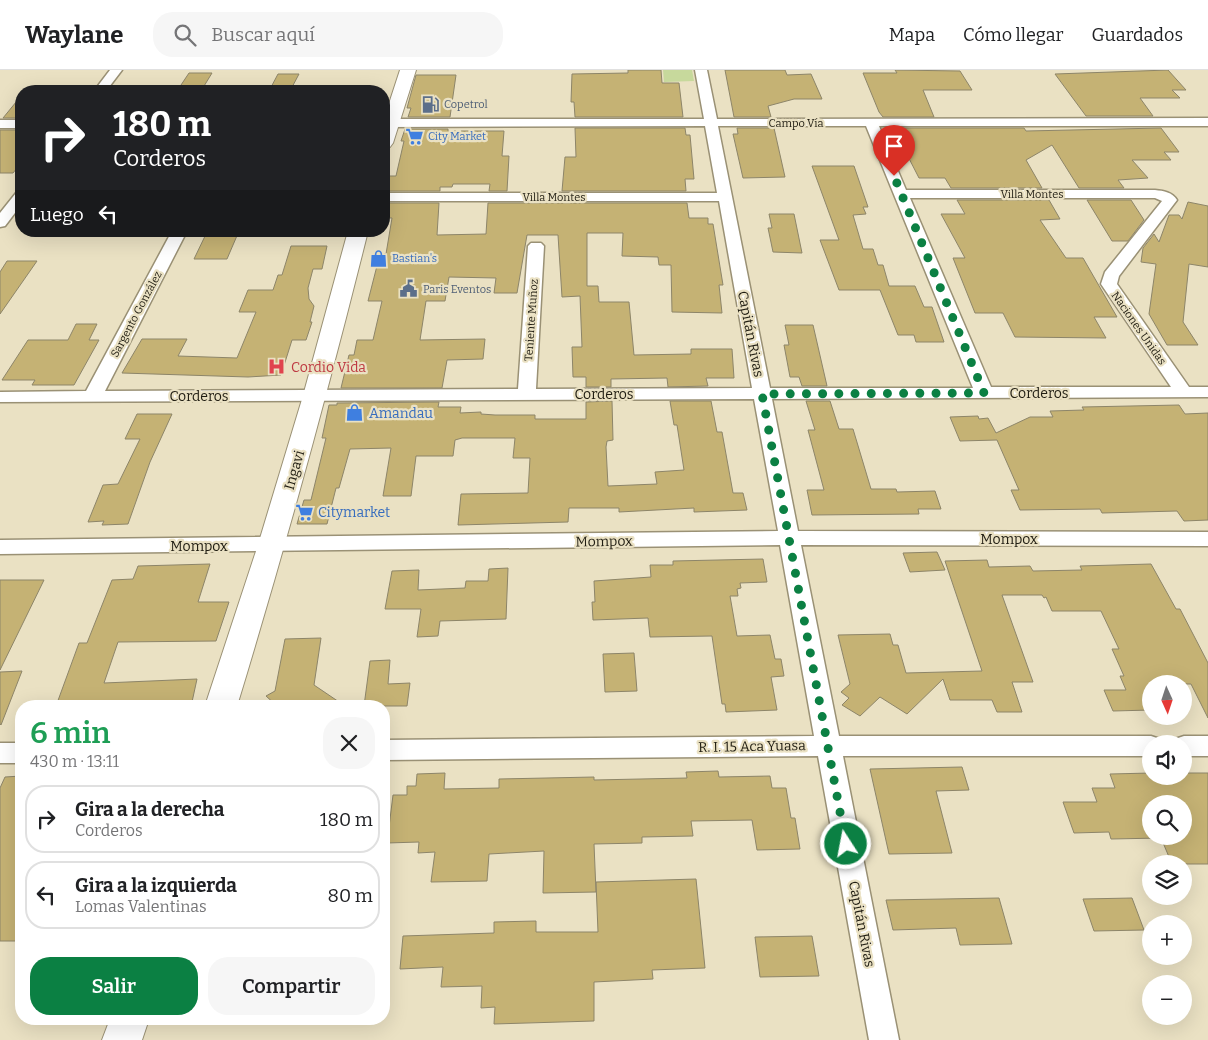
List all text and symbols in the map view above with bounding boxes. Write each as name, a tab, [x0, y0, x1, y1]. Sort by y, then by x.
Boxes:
search box	[153, 12, 503, 57]
text: Waylane	[25, 21, 123, 49]
icon: search	[171, 21, 199, 49]
text: Buscar aquí	[211, 23, 315, 46]
text: Mapa	[889, 24, 935, 46]
text: Cómo llegar	[963, 24, 1064, 46]
text: Guardados	[1092, 24, 1183, 46]
fuel station icon: Copetrol	[420, 94, 440, 114]
place label: Copetrol	[444, 98, 488, 111]
text: 180 m	[113, 103, 211, 145]
icon: right	[30, 105, 95, 170]
street label: Campo Vía	[769, 117, 823, 130]
pin	[873, 125, 915, 176]
supermarket icon: City Market	[404, 126, 424, 146]
place label: City Market	[428, 130, 486, 143]
icon: arrive	[880, 132, 908, 160]
text: Corderos	[113, 145, 206, 172]
street label: Villa Montes	[1001, 188, 1063, 201]
street label: Villa Montes	[523, 191, 585, 204]
icon: left	[94, 200, 122, 228]
text: Luego	[30, 203, 84, 226]
shop icon: Bastian's	[368, 248, 388, 268]
place label: Bastian's	[392, 252, 437, 265]
street label: Sargento González	[108, 269, 165, 359]
street label: Teniente Muñoz	[522, 278, 541, 362]
public building icon: Paris Eventos	[399, 279, 419, 299]
place label: Paris Eventos	[423, 283, 491, 296]
street label: Capitán Rivas	[734, 289, 767, 379]
street label: Naciones Unidas	[1109, 289, 1169, 367]
hospital icon: Cordio Vida	[267, 357, 287, 377]
place label: Cordio Vida	[291, 359, 366, 376]
street label: Corderos	[1009, 385, 1069, 402]
street label: Corderos	[574, 386, 634, 403]
street label: Corderos	[169, 388, 229, 405]
shop icon: Amandau	[345, 403, 365, 423]
place label: Amandau	[369, 405, 433, 422]
street label: Ingavi	[281, 448, 308, 492]
supermarket icon: Citymarket	[294, 502, 314, 522]
place label: Citymarket	[318, 504, 390, 521]
street label: Mompox	[980, 531, 1038, 548]
street label: Mompox	[575, 532, 633, 550]
street label: Mompox	[170, 538, 228, 555]
north arrow	[1142, 675, 1192, 725]
map controls	[1142, 675, 1192, 1025]
text: 6 min	[30, 715, 110, 751]
button: close	[323, 717, 375, 769]
button: sound	[1142, 735, 1192, 785]
street label: R. I. 15 Aca Yuasa	[698, 737, 806, 756]
text: 430 m · 13:11	[30, 752, 119, 771]
button: search	[1142, 795, 1192, 845]
text: Gira a la derecha	[75, 798, 224, 821]
icon: right	[32, 805, 60, 833]
text: 180 m	[320, 808, 373, 831]
position arrow	[819, 817, 871, 869]
text: Corderos	[75, 821, 143, 840]
button: layers	[1142, 855, 1192, 905]
text: Gira a la izquierda	[75, 874, 237, 897]
street label: Capitán Rivas	[845, 879, 878, 969]
icon: left	[32, 881, 60, 909]
text: 80 m	[327, 884, 373, 907]
text: Lomas Valentinas	[75, 897, 207, 916]
button: +	[1142, 915, 1192, 965]
button: Salir	[30, 957, 198, 1015]
button: Compartir	[208, 957, 375, 1015]
button: −	[1142, 975, 1192, 1025]

